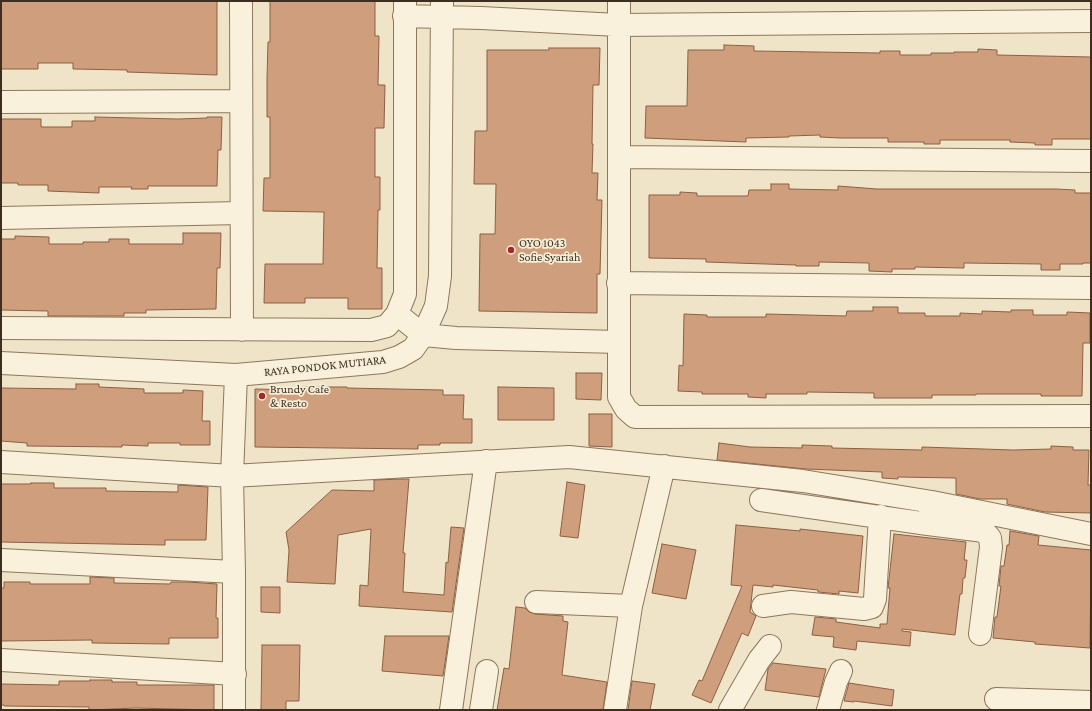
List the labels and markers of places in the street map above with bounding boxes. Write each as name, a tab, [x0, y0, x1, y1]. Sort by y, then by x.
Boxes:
place label: OYO 1043 Sofie Syariah	[519, 236, 580, 264]
marker: OYO 1043 Sofie Syariah	[506, 245, 516, 255]
place label: Brundy Cafe & Resto	[270, 382, 329, 410]
marker: Brundy Cafe & Resto	[257, 391, 267, 401]

